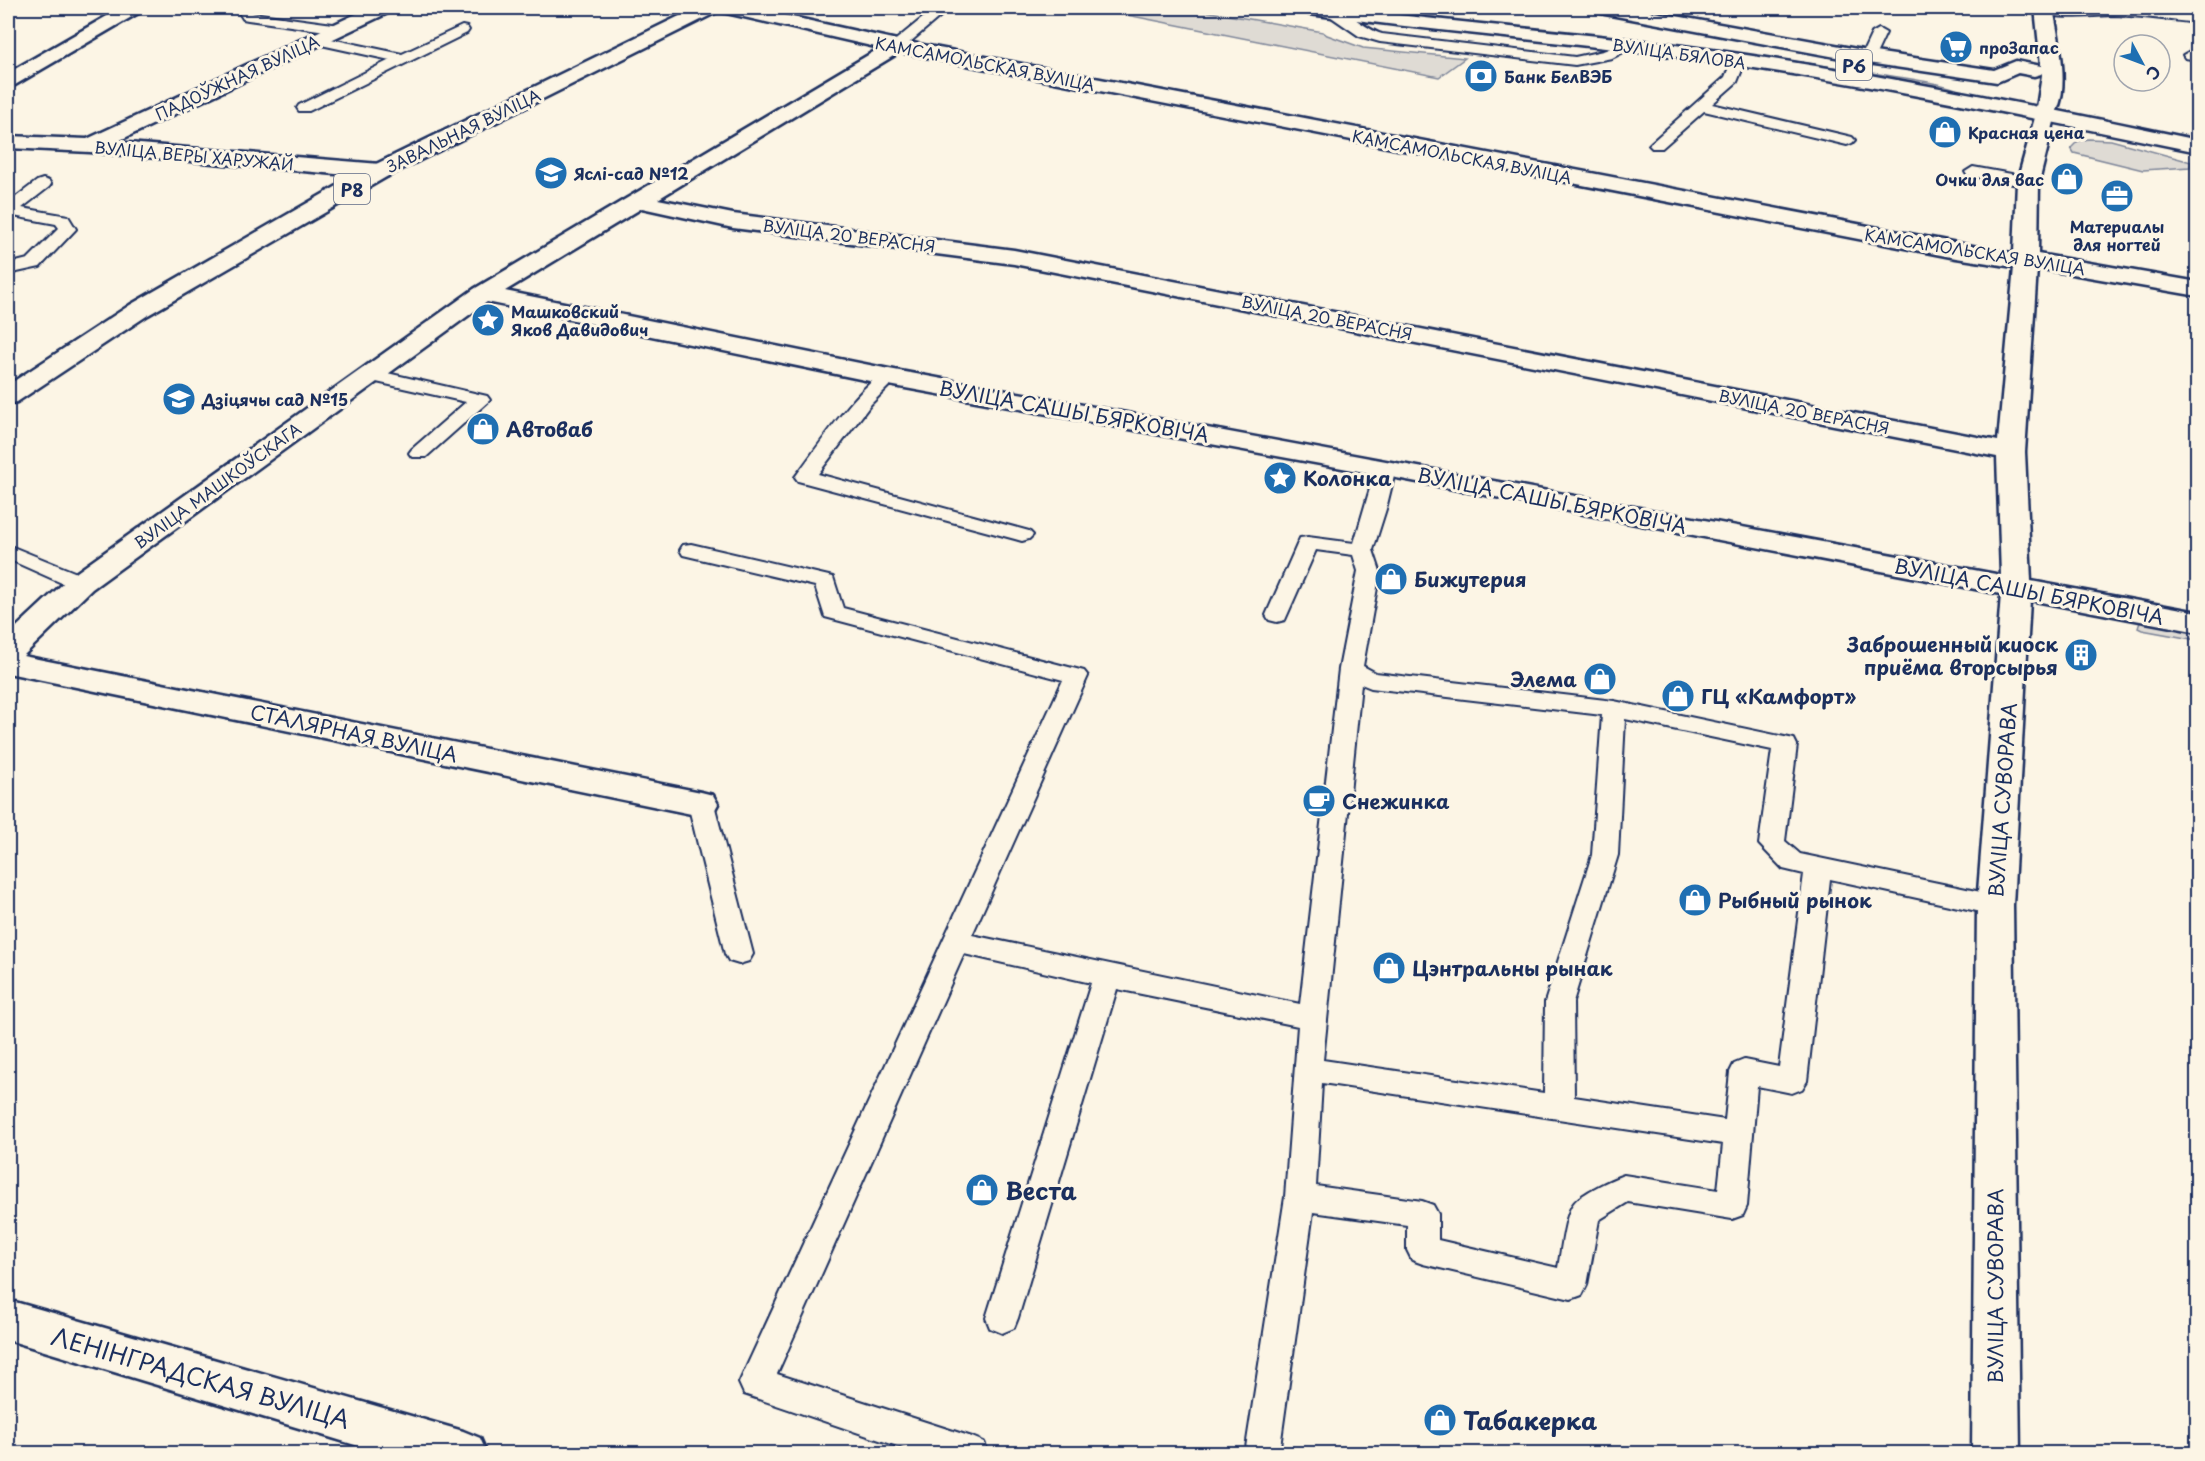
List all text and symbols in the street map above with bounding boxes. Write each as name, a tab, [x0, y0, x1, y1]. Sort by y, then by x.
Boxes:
street label: ПАДОЎЖНАЯ ВУЛІЦА	[151, 28, 323, 126]
supermarket icon: проЗапас	[1938, 29, 1974, 65]
street label: КАМСАМОЛЬСКАЯ ВУЛІЦА	[873, 30, 1097, 96]
street label: ВУЛІЦА БЯЛОВА	[1611, 32, 1748, 74]
north arrow	[2112, 33, 2172, 93]
place label: проЗапас	[1979, 35, 2059, 59]
road number: Р6	[1836, 50, 1872, 80]
bank icon: Банк БелВЭБ	[1463, 58, 1499, 94]
text: С	[2141, 61, 2167, 86]
place label: Банк БелВЭБ	[1504, 64, 1612, 88]
street label: ЗАВАЛЬНАЯ ВУЛІЦА	[381, 82, 544, 178]
shop icon: Красная цена	[1927, 114, 1963, 150]
place label: Красная цена	[1968, 120, 2085, 144]
street label: КАМСАМОЛЬСКАЯ ВУЛІЦА	[1350, 123, 1574, 189]
street label: ВУЛІЦА ВЕРЫ ХАРУЖАЙ	[93, 134, 295, 176]
school or university icon: Яслі-сад №12	[533, 155, 569, 191]
place label: Яслі-сад №12	[573, 161, 689, 185]
shop icon: Очки для вас	[2049, 161, 2085, 197]
place label: Очки для вас	[1935, 167, 2044, 191]
road number: Р8	[334, 174, 370, 204]
office icon: Материалы для ногтей	[2099, 178, 2135, 214]
street label: ВУЛІЦА 20 ВЕРАСНЯ	[761, 213, 937, 257]
place label: Материалы для ногтей	[2070, 214, 2164, 256]
street label: КАМСАМОЛЬСКАЯ ВУЛІЦА	[1863, 222, 2087, 280]
street label: ВУЛІЦА 20 ВЕРАСНЯ	[1239, 289, 1415, 345]
place label: Машковский Яков Давидович	[511, 299, 648, 341]
place icon: Машковский Яков Давидович	[470, 302, 506, 338]
street label: ВУЛІЦА САШЫ БЯРКОВІЧА	[936, 372, 1212, 450]
school or university icon: Дзіцячы сад №15	[161, 381, 197, 417]
street label: ВУЛІЦА 20 ВЕРАСНЯ	[1716, 383, 1892, 439]
place label: Дзіцячы сад №15	[201, 387, 348, 411]
shop icon: Автоваб	[465, 411, 501, 447]
place label: Автоваб	[506, 414, 593, 444]
street label: ВУЛІЦА МАШКОЎСКАГА	[129, 416, 305, 554]
street label: ВУЛІЦА САШЫ БЯРКОВІЧА	[1415, 459, 1689, 541]
place icon: Колонка	[1262, 460, 1298, 496]
place label: Колонка	[1303, 463, 1392, 493]
street label: ВУЛІЦА САШЫ БЯРКОВІЧА	[1892, 550, 2166, 632]
shop icon: Бижутерия	[1373, 561, 1409, 597]
place label: Бижутерия	[1414, 564, 1527, 594]
place label: Заброшенный киоск приёма вторсырья	[1846, 629, 2058, 682]
building icon: Заброшенный киоск приёма вторсырья	[2063, 637, 2099, 673]
shop icon: Элема	[1582, 661, 1618, 697]
place label: Элема	[1510, 664, 1577, 694]
shop icon: ГЦ «Камфорт»	[1660, 678, 1696, 714]
place label: ГЦ «Камфорт»	[1701, 681, 1856, 711]
street label: СТАЛЯРНАЯ ВУЛІЦА	[248, 696, 460, 770]
street label: ВУЛІЦА СУВОРАВА	[1980, 702, 2024, 898]
cafe icon: Снежинка	[1301, 783, 1337, 819]
place label: Снежинка	[1342, 786, 1450, 816]
shop icon: Рыбный рынок	[1677, 882, 1713, 918]
place label: Рыбный рынок	[1718, 885, 1872, 915]
shop icon: Цэнтральны рынак	[1371, 950, 1407, 986]
place label: Цэнтральны рынак	[1412, 953, 1613, 983]
shop icon: Веста	[964, 1172, 1000, 1208]
place label: Веста	[1005, 1172, 1078, 1208]
street label: ВУЛІЦА СУВОРАВА	[1980, 1188, 2010, 1384]
street label: ЛЕНІНГРАДСКАЯ ВУЛІЦА	[48, 1317, 354, 1437]
shop icon: Табакерка	[1422, 1402, 1458, 1438]
place label: Табакерка	[1463, 1402, 1598, 1438]

